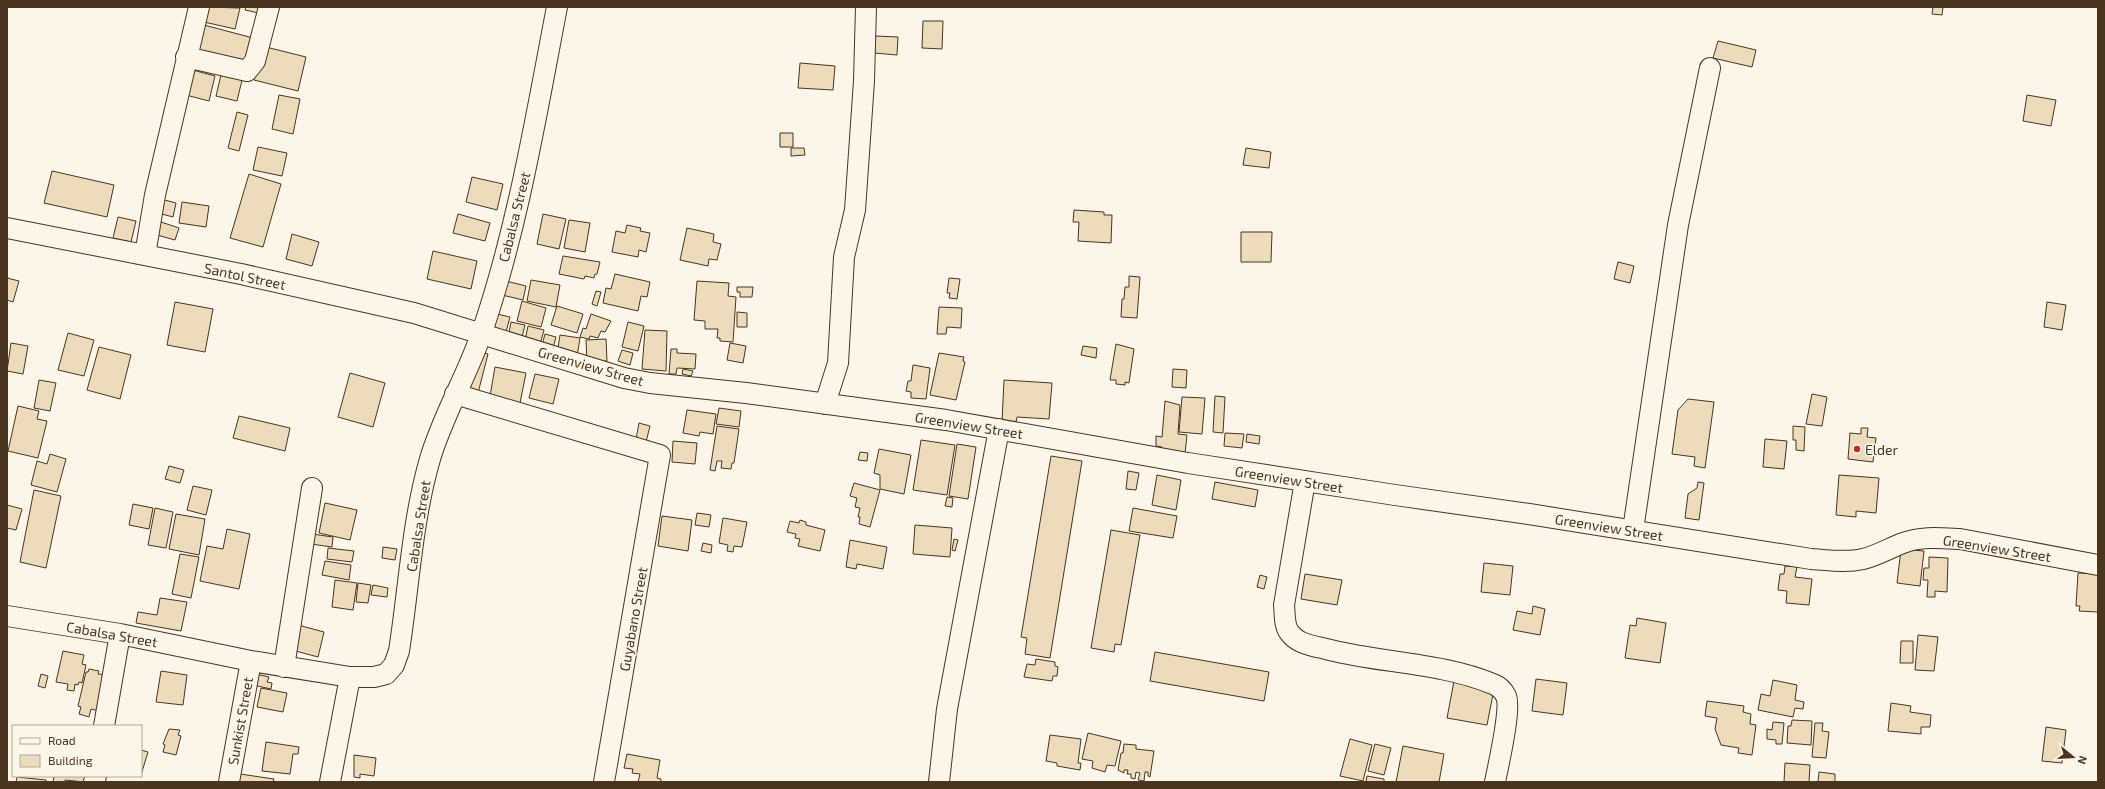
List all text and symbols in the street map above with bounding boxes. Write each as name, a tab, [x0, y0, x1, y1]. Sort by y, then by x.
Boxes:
street label: Cabalsa Street	[495, 170, 533, 264]
street label: Santol Street	[203, 259, 287, 293]
street label: Greenview Street	[536, 343, 646, 389]
street label: Greenview Street	[914, 408, 1024, 442]
place label: Elder	[1865, 441, 1899, 458]
marker: Elder	[1852, 444, 1862, 454]
street label: Greenview Street	[1234, 462, 1344, 496]
street label: Cabalsa Street	[402, 479, 434, 573]
street label: Greenview Street	[1554, 510, 1664, 544]
street label: Greenview Street	[1942, 531, 2052, 565]
street label: Guyabano Street	[615, 566, 651, 672]
street label: Cabalsa Street	[65, 618, 159, 650]
street label: Sunkist Street	[224, 676, 256, 766]
legend	[12, 725, 142, 777]
text: Road	[48, 733, 76, 747]
north arrow	[2053, 737, 2093, 777]
text: Building	[48, 753, 93, 767]
text: N	[2076, 754, 2090, 766]

